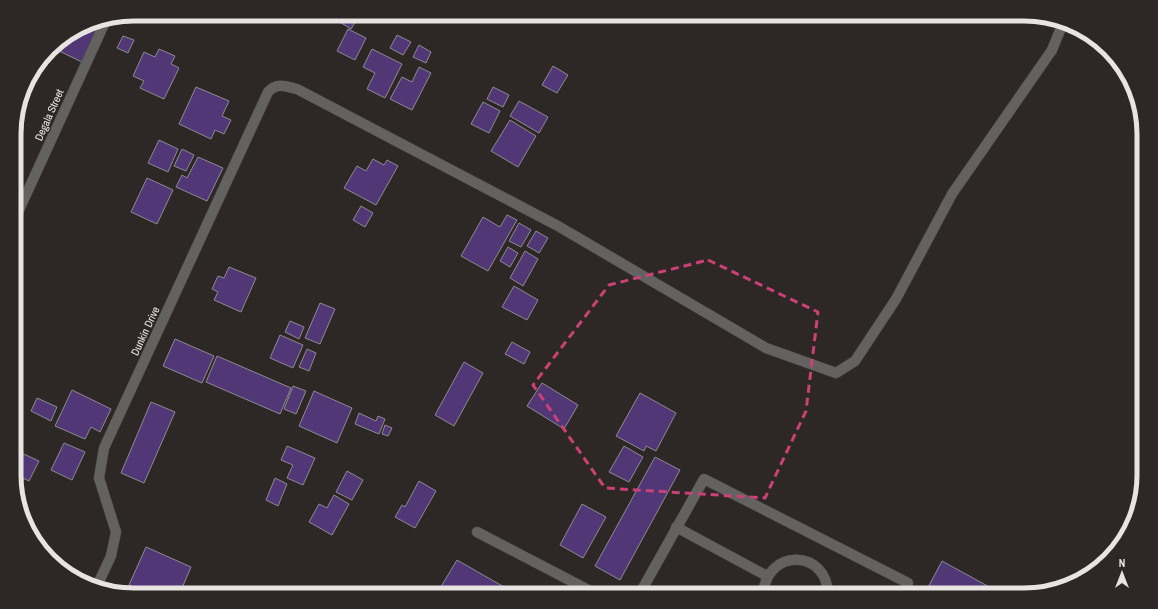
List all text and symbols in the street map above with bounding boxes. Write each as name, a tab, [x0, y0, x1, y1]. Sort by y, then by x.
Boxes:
street label: Degala Street	[31, 87, 67, 143]
street label: Dunkin Drive	[128, 304, 162, 358]
north arrow	[1102, 553, 1142, 593]
text: N	[1119, 556, 1125, 570]

